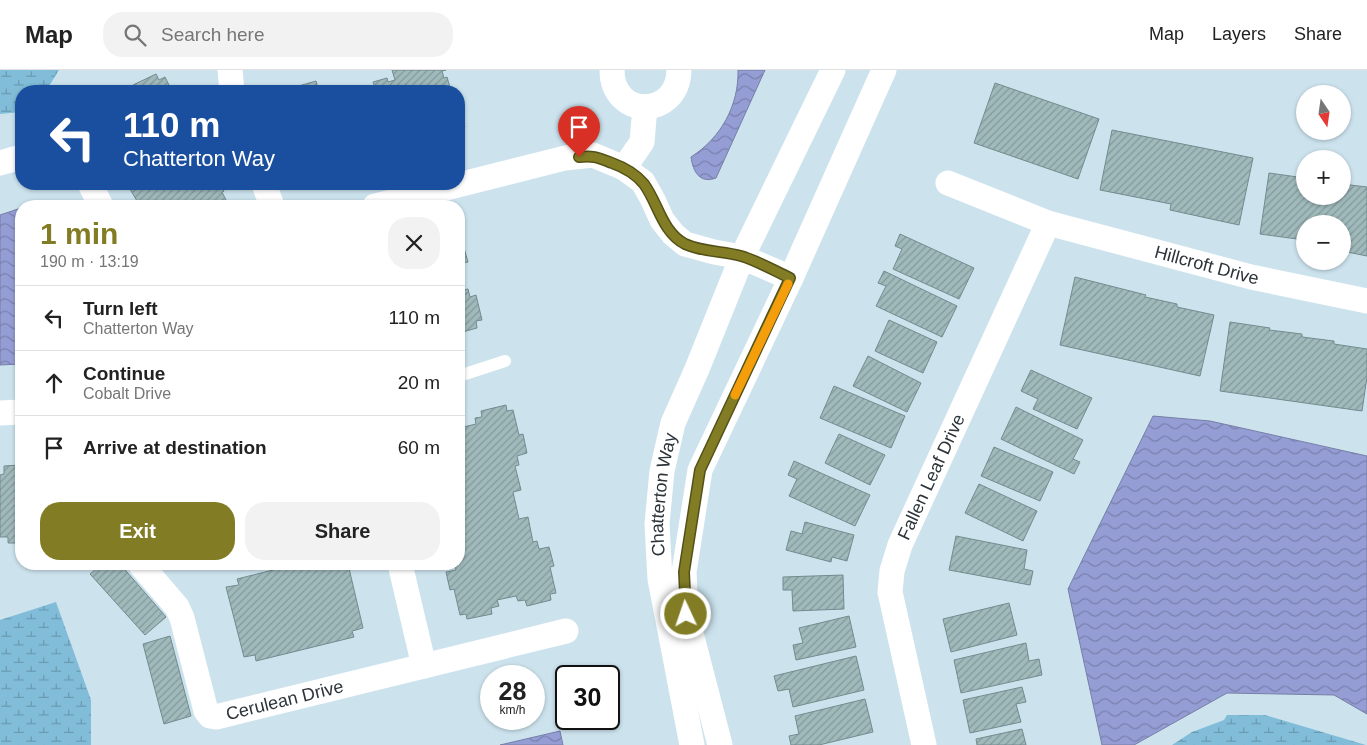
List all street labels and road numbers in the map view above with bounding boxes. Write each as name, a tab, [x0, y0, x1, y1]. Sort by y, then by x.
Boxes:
street label: Hillcroft Drive	[1152, 242, 1261, 288]
street label: Fallen Leaf Drive	[894, 411, 969, 543]
street label: Chatterton Way	[647, 431, 680, 557]
street label: Cerulean Drive	[224, 676, 345, 724]

